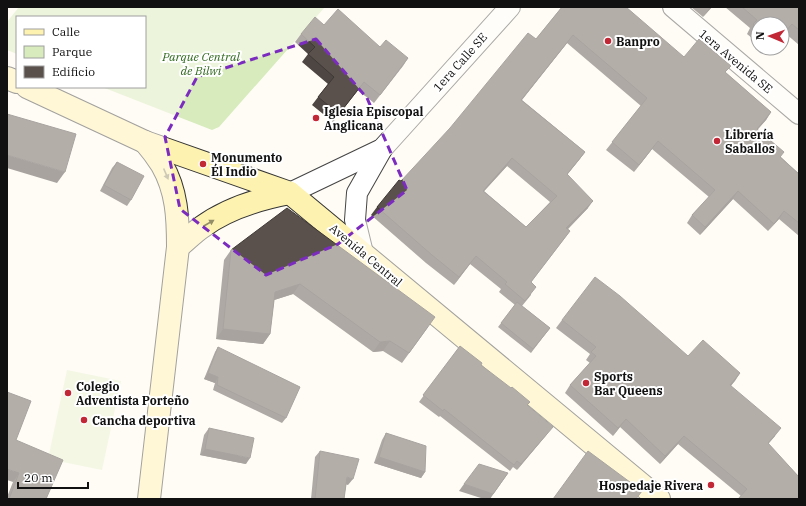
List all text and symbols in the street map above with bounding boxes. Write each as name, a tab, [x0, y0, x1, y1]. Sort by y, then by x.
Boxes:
legend	[16, 16, 146, 88]
north arrow	[750, 16, 790, 56]
text: Calle	[52, 24, 80, 39]
street label: 1era Avenida SE	[696, 26, 776, 96]
street label: 1era Calle SE	[430, 30, 490, 94]
text: N	[753, 31, 767, 40]
place label: Banpro	[616, 34, 660, 49]
marker: Banpro	[603, 36, 613, 46]
text: Parque	[52, 44, 92, 59]
park label: Parque Central de Bilwi	[161, 49, 240, 78]
text: Edificio	[52, 64, 95, 79]
place label: Iglesia Episcopal Anglicana	[324, 104, 424, 133]
marker: Iglesia Episcopal Anglicana	[311, 113, 321, 123]
place label: Librería Saballos	[725, 127, 775, 156]
marker: Librería Saballos	[712, 136, 722, 146]
place label: Monumento Él Indio	[211, 150, 282, 179]
marker: Monumento Él Indio	[198, 159, 208, 169]
one-way arrow	[163, 169, 169, 180]
one-way arrow	[203, 220, 214, 227]
street label: Avenida Central	[327, 220, 406, 290]
place label: Sports Bar Queens	[594, 369, 663, 398]
marker: Sports Bar Queens	[581, 378, 591, 388]
place label: Colegio Adventista Porteño	[76, 379, 189, 408]
marker: Colegio Adventista Porteño	[63, 388, 73, 398]
place label: Cancha deportiva	[92, 413, 196, 428]
marker: Cancha deportiva	[79, 415, 89, 425]
scale bar	[18, 464, 88, 490]
text: 20 m	[24, 470, 53, 485]
place label: Hospedaje Rivera	[599, 478, 703, 493]
marker: Hospedaje Rivera	[706, 480, 716, 490]

